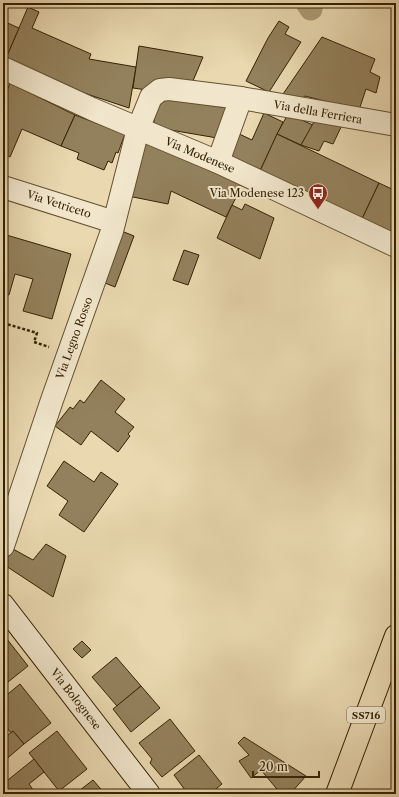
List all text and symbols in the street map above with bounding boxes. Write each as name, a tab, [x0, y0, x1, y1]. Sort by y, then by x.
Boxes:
street label: Via della Ferriera	[272, 97, 364, 127]
street label: Via Modenese	[162, 134, 237, 176]
bus stop icon: Via Modenese 123	[307, 182, 329, 210]
place label: Via Modenese 123	[209, 186, 304, 200]
street label: Via Vetriceto	[24, 187, 93, 221]
street label: Via Legno Rosso	[52, 295, 95, 382]
street label: Via Bolognese	[47, 665, 104, 733]
road number: SS716	[347, 707, 385, 723]
scale bar	[253, 753, 319, 779]
text: 20 m	[259, 759, 288, 774]

